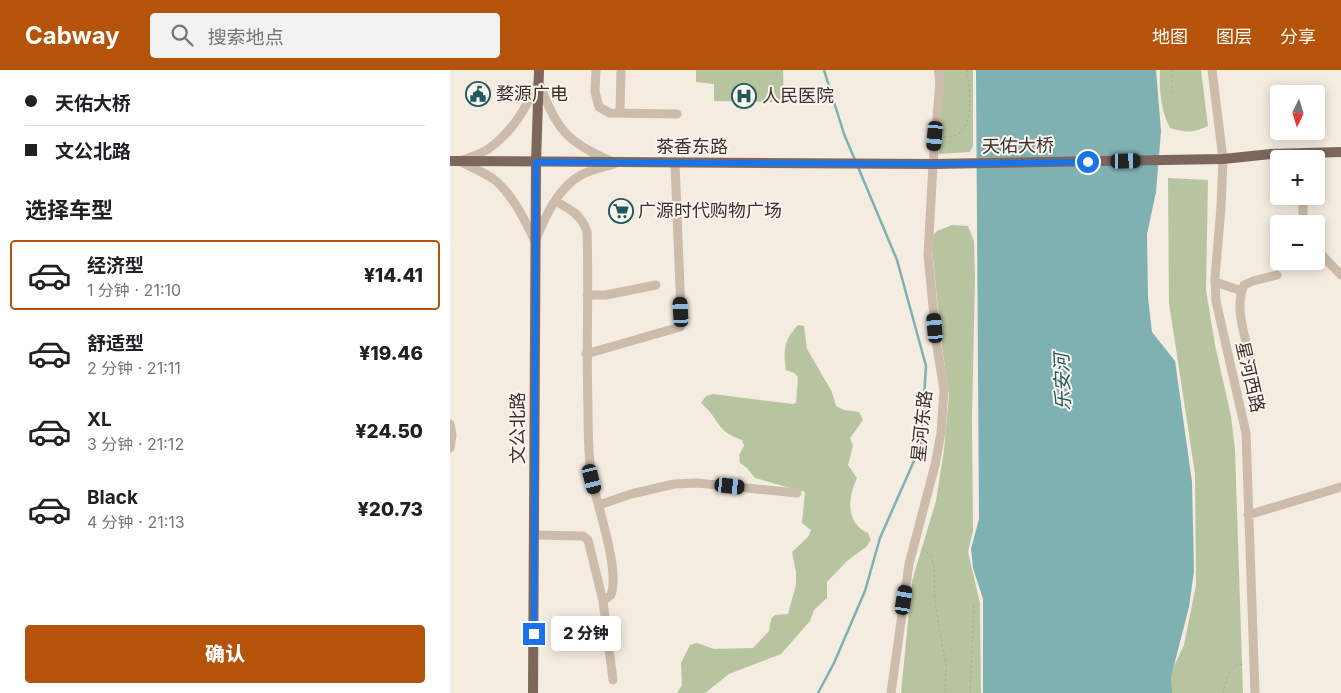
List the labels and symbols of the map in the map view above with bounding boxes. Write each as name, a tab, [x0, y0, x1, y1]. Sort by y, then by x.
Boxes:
public building icon: 婺源广电	[465, 81, 491, 107]
place label: 婺源广电	[496, 83, 568, 104]
hospital icon: 人民医院	[731, 83, 757, 109]
place label: 人民医院	[762, 85, 834, 106]
north arrow	[1270, 85, 1325, 140]
car	[926, 120, 943, 152]
street label: 天佑大桥	[982, 134, 1054, 157]
street label: 茶香东路	[656, 136, 728, 157]
route start	[1077, 151, 1099, 173]
car	[1110, 153, 1141, 169]
supermarket icon: 广源时代购物广场	[608, 198, 634, 224]
place label: 广源时代购物广场	[638, 200, 782, 221]
car	[672, 297, 689, 327]
car	[926, 312, 943, 344]
street label: 星河西路	[1232, 339, 1269, 414]
water label: 乐安河	[1050, 349, 1075, 411]
street label: 星河东路	[907, 389, 936, 463]
street label: 文公北路	[507, 392, 528, 464]
car	[581, 463, 602, 495]
car	[714, 477, 745, 495]
car	[894, 584, 913, 616]
callout: 2 分钟	[552, 616, 622, 652]
route end	[523, 623, 545, 645]

